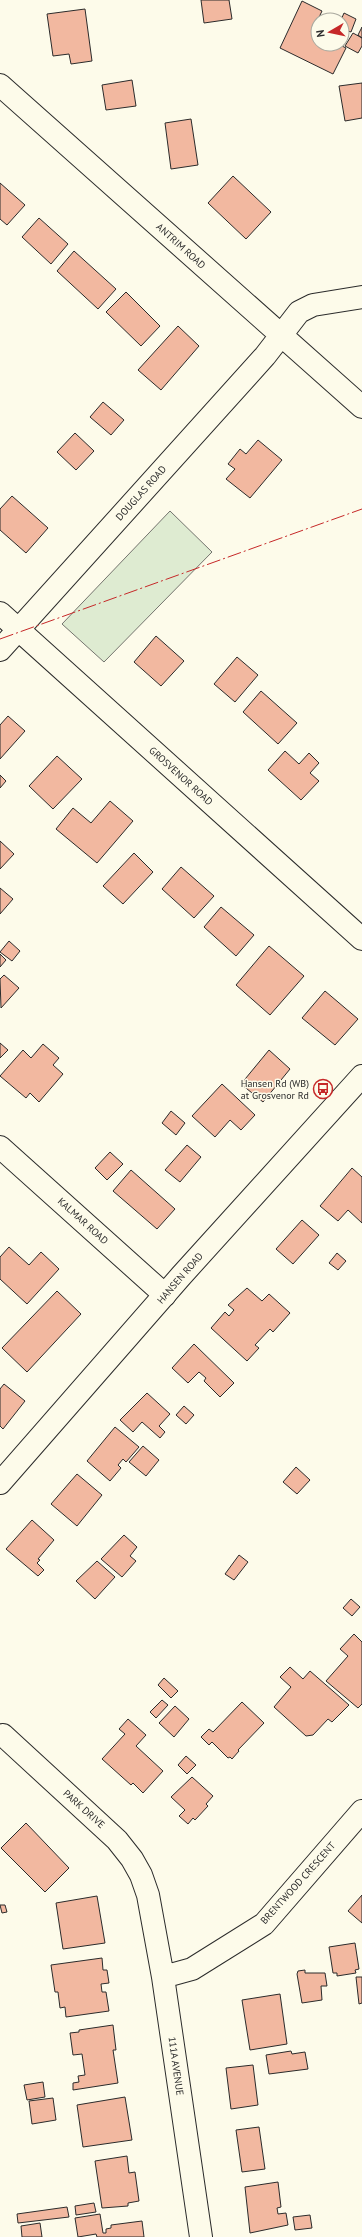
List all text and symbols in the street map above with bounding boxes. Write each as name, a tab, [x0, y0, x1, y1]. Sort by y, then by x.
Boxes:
north arrow	[310, 12, 350, 52]
text: N	[313, 29, 328, 38]
street label: ANTRIM ROAD	[154, 220, 208, 272]
street label: DOUGLAS ROAD	[113, 463, 169, 523]
street label: GROSVENOR ROAD	[146, 744, 216, 808]
place label: Hansen Rd (WB) at Grosvenor Rd	[241, 1077, 309, 1102]
bus stop icon: Hansen Rd (WB) at Grosvenor Rd	[312, 1078, 334, 1100]
street label: KALMAR ROAD	[55, 1195, 111, 1247]
street label: HANSEN ROAD	[154, 1250, 206, 1306]
street label: PARK DRIVE	[60, 1787, 108, 1831]
street label: BRENTWOOD CRESCENT	[258, 1839, 339, 1927]
street label: 111A AVENUE	[165, 2036, 187, 2096]

